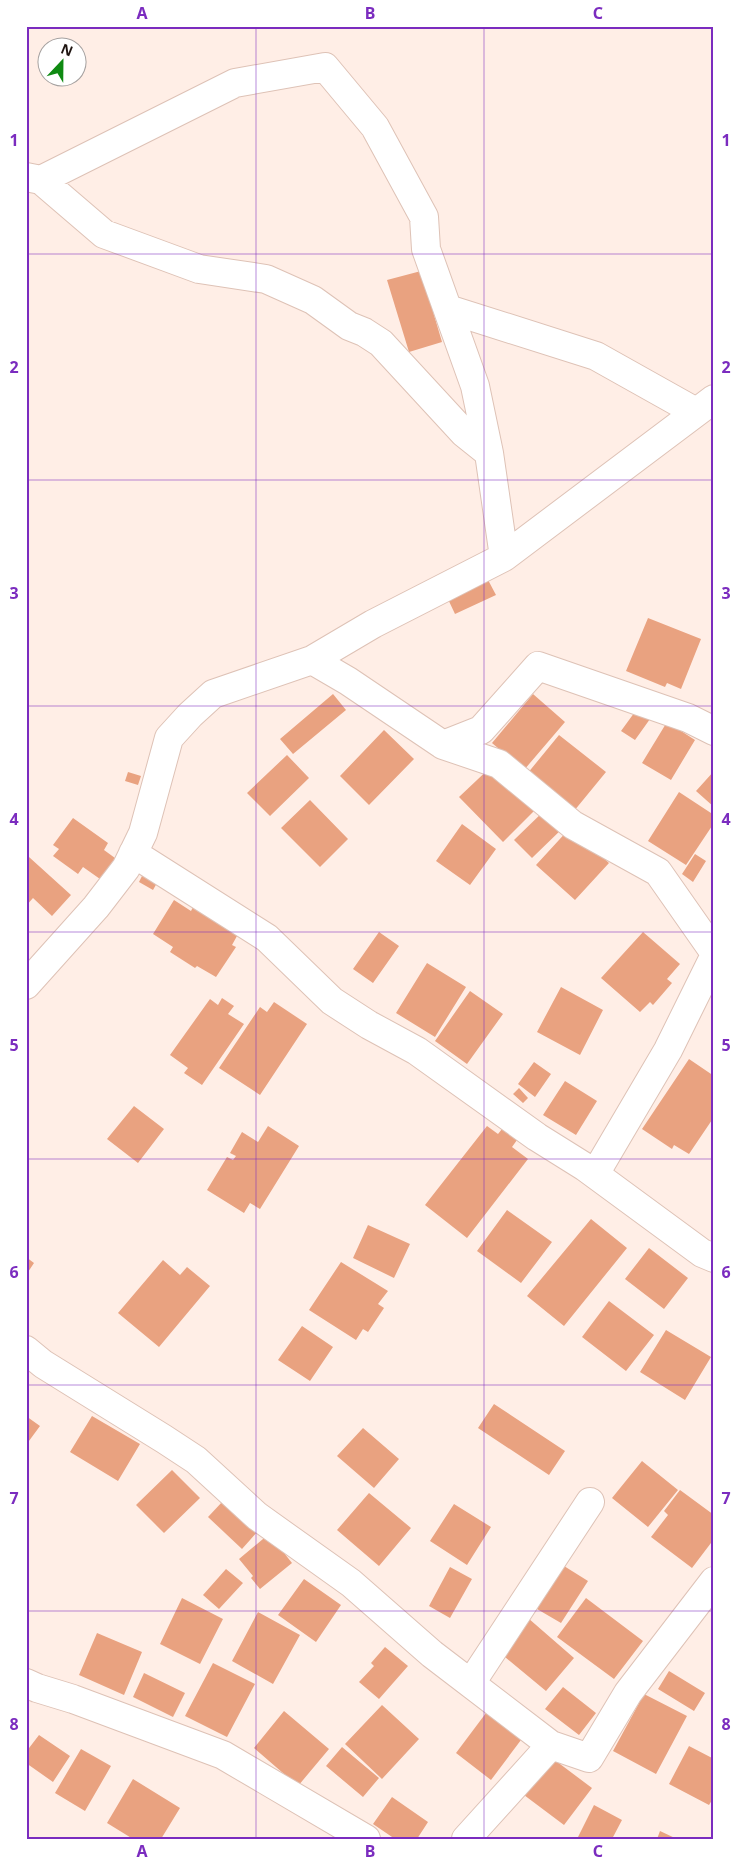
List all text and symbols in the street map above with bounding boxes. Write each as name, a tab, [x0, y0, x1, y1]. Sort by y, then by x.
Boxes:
text: A	[136, 2, 148, 24]
text: B	[365, 2, 375, 24]
text: C	[593, 2, 603, 24]
north arrow	[38, 38, 88, 88]
text: N	[58, 39, 76, 60]
text: 1	[9, 129, 19, 151]
text: 1	[721, 129, 731, 151]
text: 2	[9, 356, 19, 378]
text: 2	[721, 356, 731, 378]
text: 3	[9, 582, 19, 604]
text: 3	[721, 582, 731, 604]
text: 4	[9, 808, 19, 830]
text: 4	[721, 808, 731, 830]
text: 5	[9, 1034, 19, 1056]
text: 5	[721, 1034, 731, 1056]
text: 6	[9, 1261, 19, 1283]
text: 6	[721, 1261, 731, 1283]
text: 7	[9, 1487, 19, 1509]
text: 7	[721, 1487, 731, 1509]
text: 8	[9, 1713, 19, 1735]
text: 8	[721, 1713, 731, 1735]
text: A	[136, 1840, 148, 1862]
text: B	[365, 1840, 375, 1862]
text: C	[593, 1840, 603, 1862]

